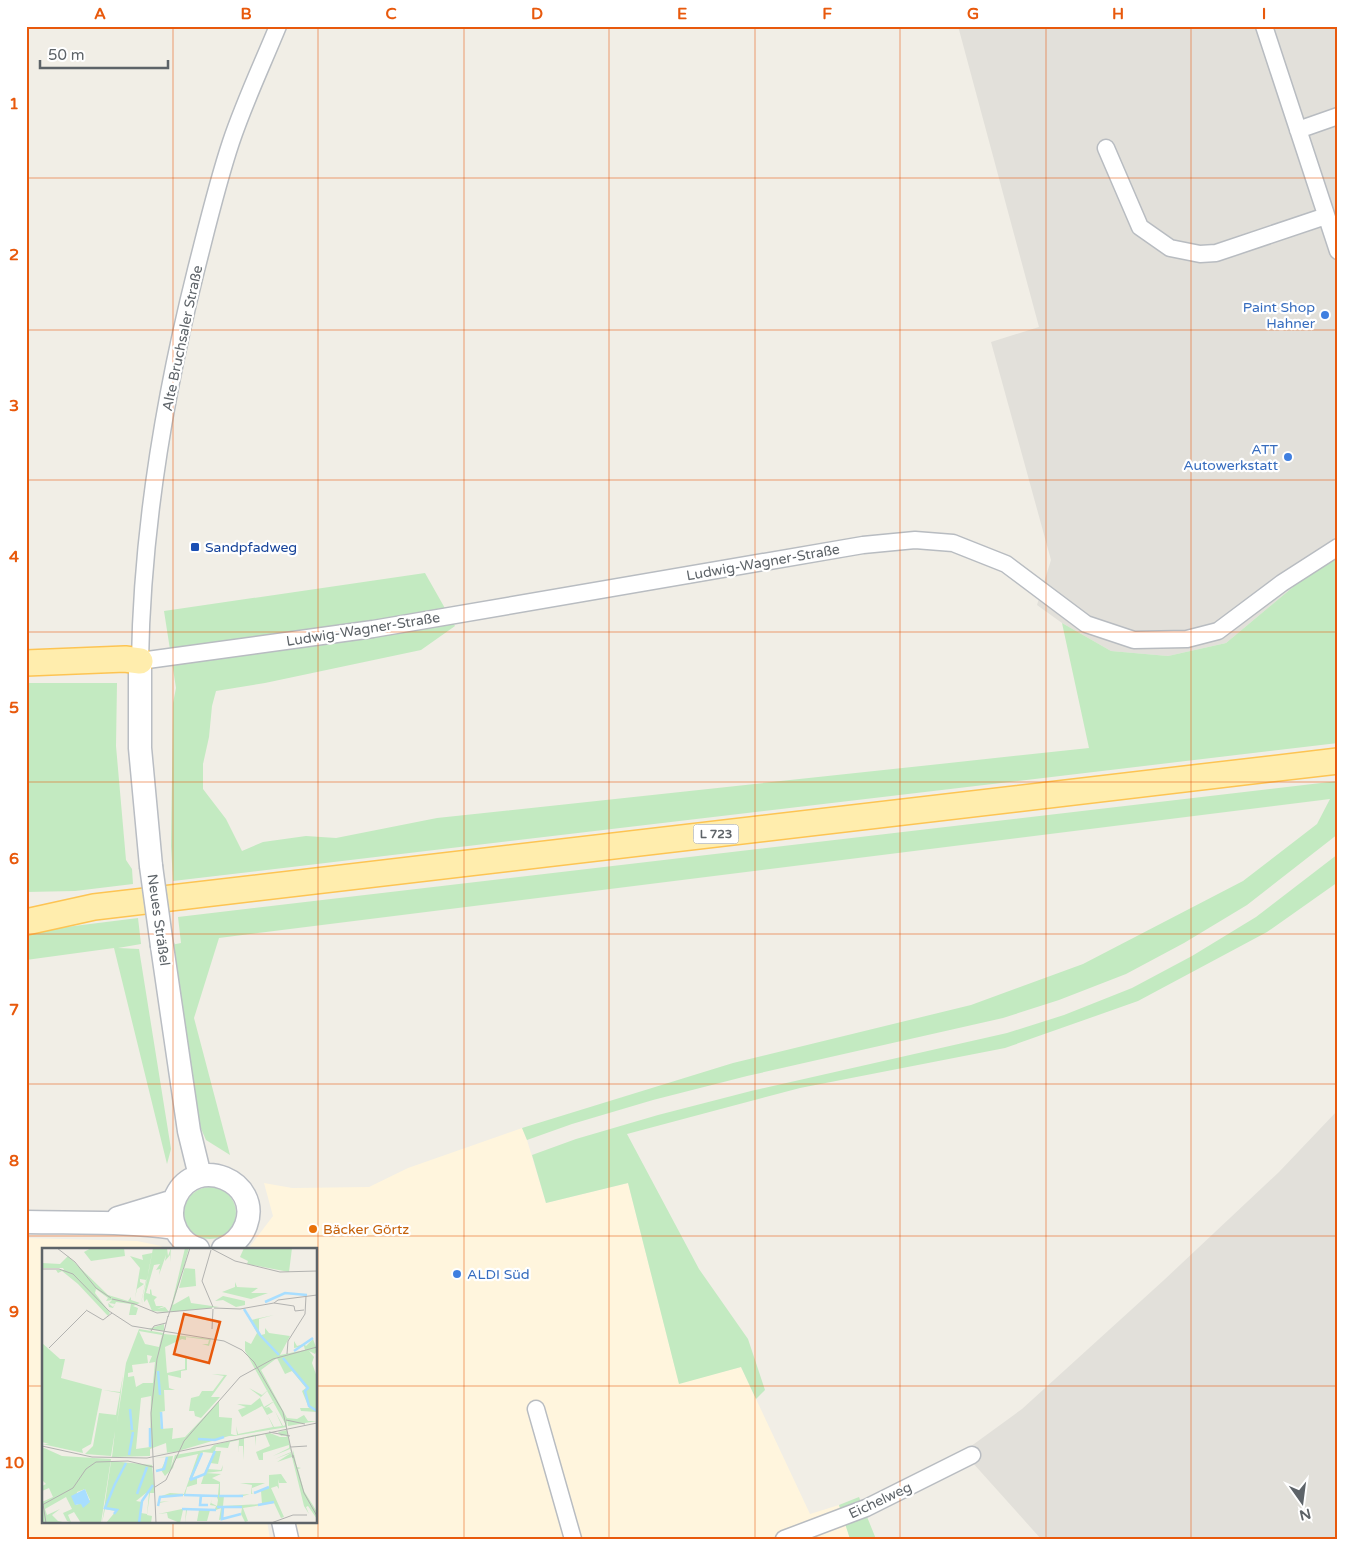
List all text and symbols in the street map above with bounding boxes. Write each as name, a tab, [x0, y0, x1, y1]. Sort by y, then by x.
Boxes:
text: A	[94, 4, 106, 24]
text: B	[240, 4, 252, 24]
text: C	[385, 4, 397, 24]
text: D	[531, 4, 543, 24]
text: E	[677, 4, 687, 24]
text: F	[822, 4, 832, 24]
text: G	[967, 4, 979, 24]
text: H	[1112, 4, 1124, 24]
text: I	[1262, 4, 1266, 24]
scale bar	[40, 38, 168, 70]
text: 50 m	[48, 46, 85, 64]
text: 1	[9, 94, 19, 114]
text: 2	[9, 245, 19, 265]
street label: Alte Bruchsaler Straße	[159, 264, 206, 412]
place label: Paint Shop Hahner	[1243, 299, 1316, 332]
marker: Paint Shop Hahner	[1319, 309, 1331, 321]
text: 3	[9, 396, 19, 416]
place label: ATT Autowerkstatt	[1183, 441, 1279, 474]
marker: ATT Autowerkstatt	[1282, 451, 1294, 463]
place label: Sandpfadweg	[205, 539, 297, 556]
marker: Sandpfadweg	[189, 541, 201, 553]
street label: Ludwig-Wagner-Straße	[685, 541, 841, 584]
text: 4	[9, 547, 19, 567]
street label: Ludwig-Wagner-Straße	[285, 609, 441, 650]
text: 5	[9, 698, 19, 718]
road number: L 723	[694, 824, 738, 844]
text: 6	[9, 849, 19, 869]
street label: Neues Sträßel	[144, 873, 173, 967]
text: 7	[9, 1000, 19, 1020]
text: 8	[9, 1151, 19, 1171]
place label: Bäcker Görtz	[323, 1221, 409, 1238]
marker: Bäcker Görtz	[307, 1223, 319, 1235]
inset map	[42, 1248, 318, 1522]
place label: ALDI Süd	[467, 1266, 530, 1283]
marker: ALDI Süd	[451, 1268, 463, 1280]
text: 9	[9, 1302, 19, 1322]
text: 10	[4, 1453, 24, 1473]
street label: Eichelweg	[846, 1478, 914, 1522]
north arrow	[1276, 1478, 1326, 1528]
text: N	[1298, 1505, 1313, 1524]

